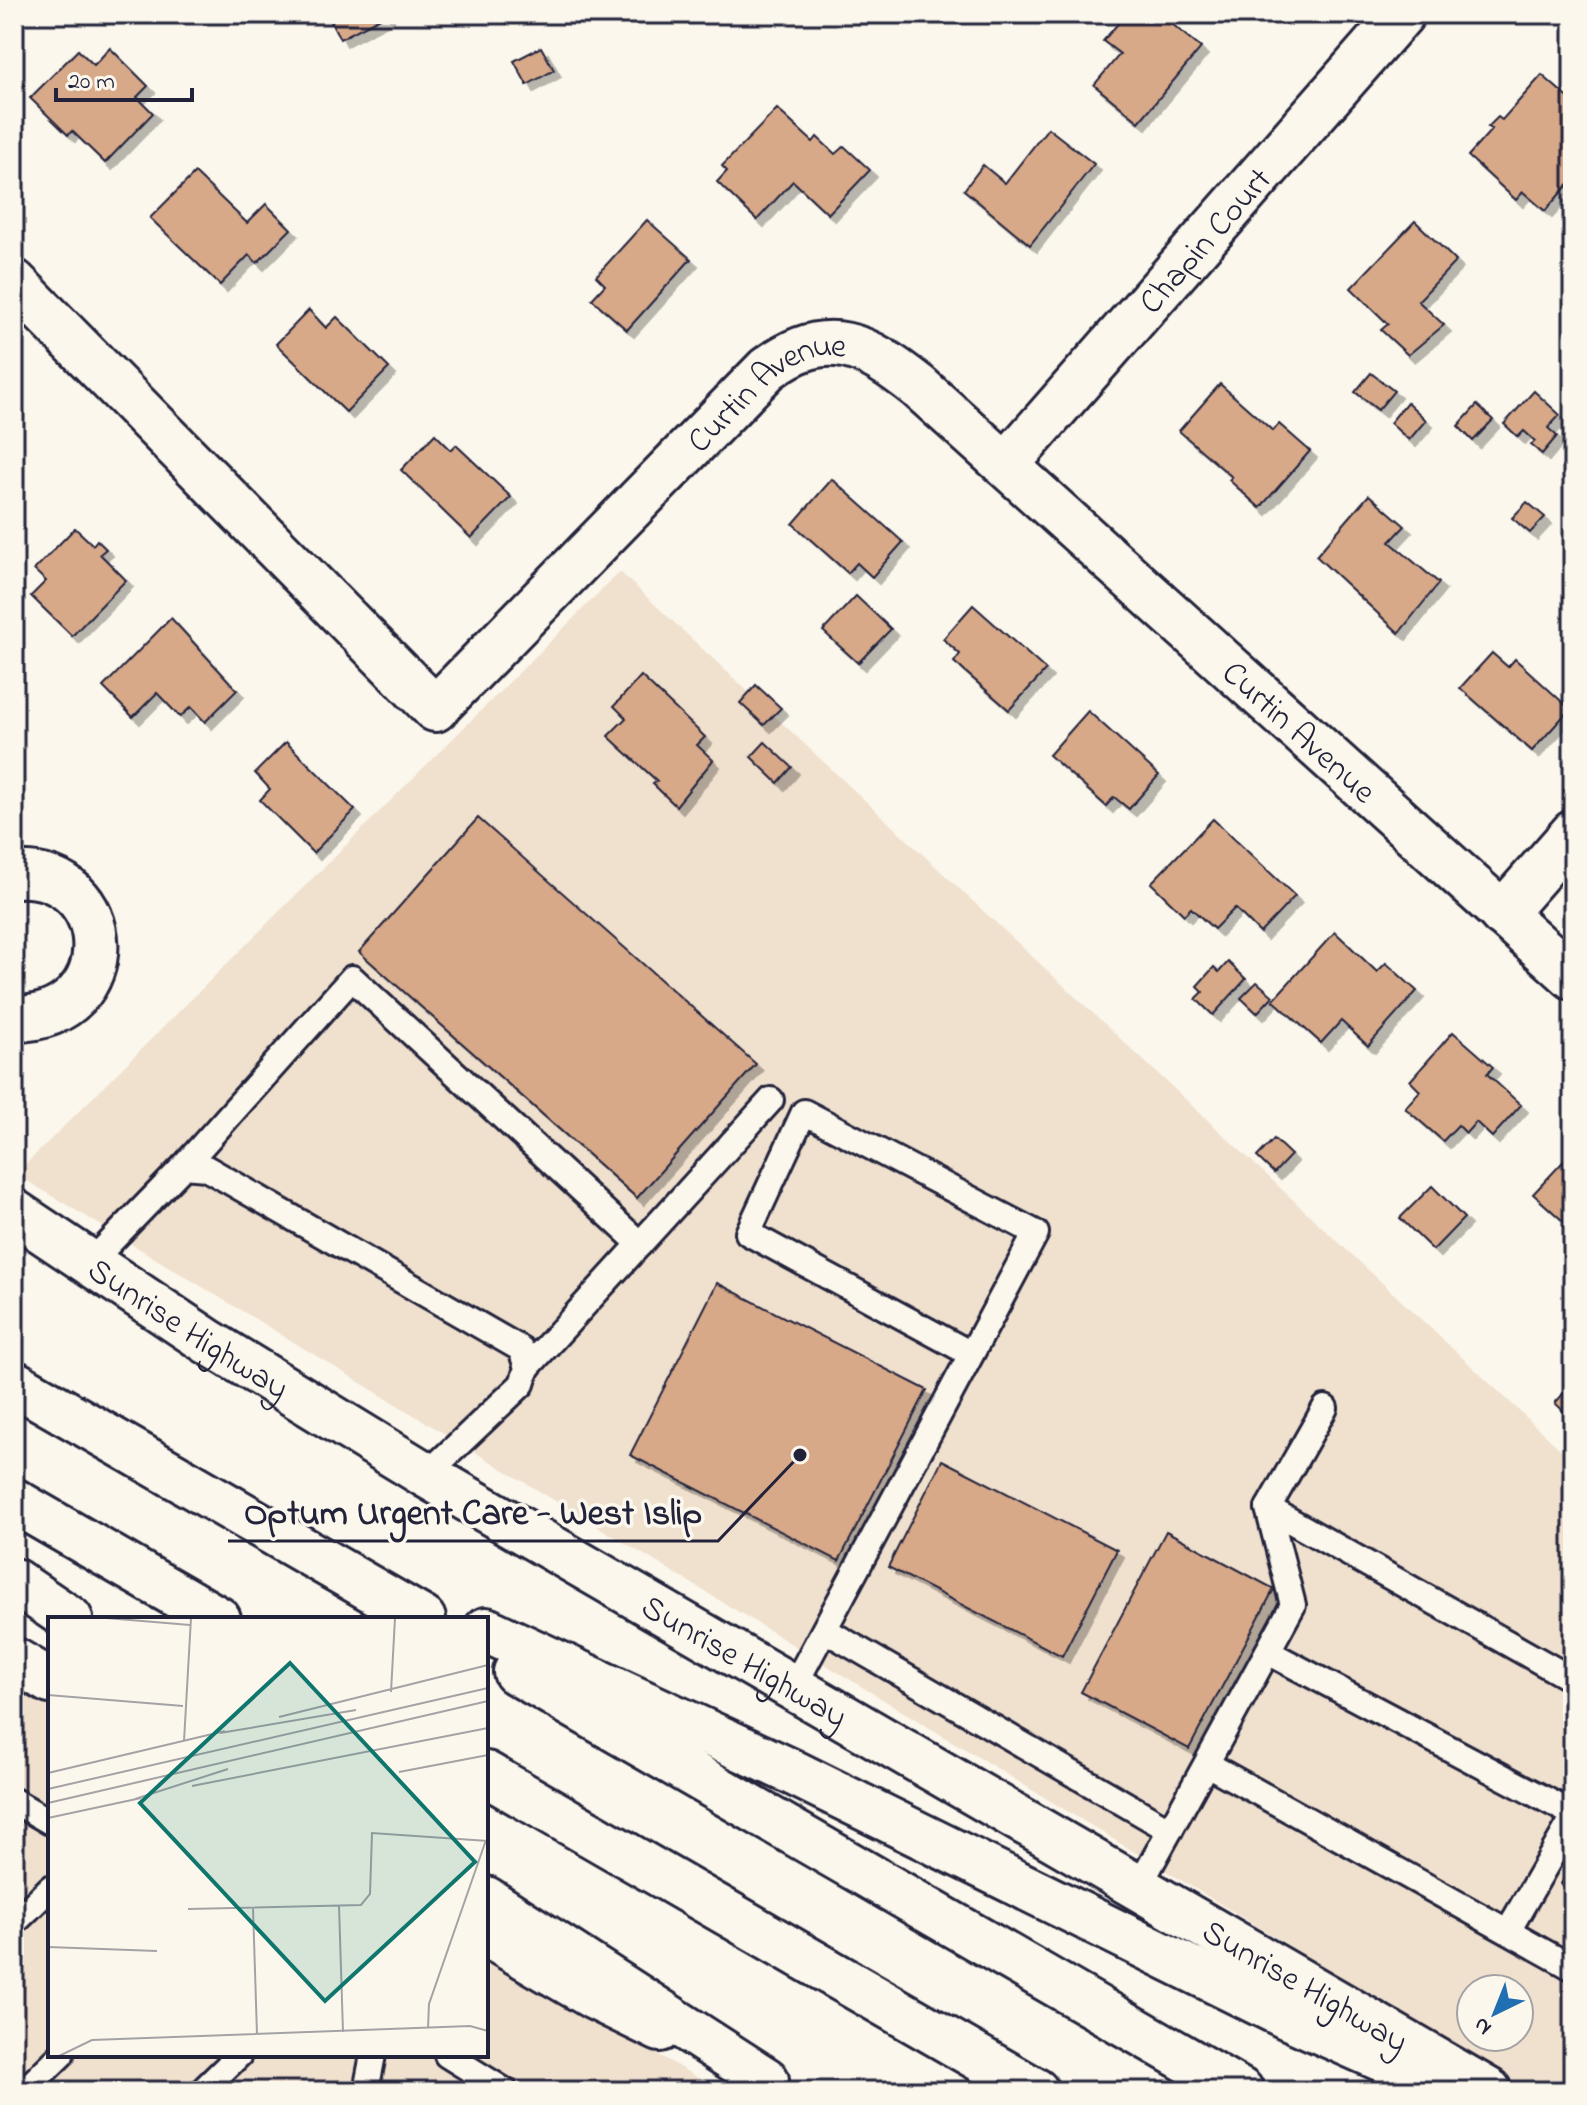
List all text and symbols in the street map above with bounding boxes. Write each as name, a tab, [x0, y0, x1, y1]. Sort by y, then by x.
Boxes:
scale bar	[56, 52, 192, 102]
text: 20 m	[68, 65, 115, 100]
street label: Chapin Court	[1129, 158, 1285, 327]
street label: Curtin Avenue	[677, 322, 850, 466]
street label: Curtin Avenue	[1209, 651, 1386, 818]
street label: Sunrise Highway	[76, 1247, 298, 1415]
callout: Optum Urgent Care - West Islip	[228, 1481, 718, 1541]
text: Optum Urgent Care - West Islip	[244, 1489, 702, 1543]
street label: Sunrise Highway	[631, 1584, 856, 1743]
inset map	[48, 1617, 488, 2057]
street label: Sunrise Highway	[1191, 1909, 1417, 2068]
north arrow	[1455, 1973, 1535, 2053]
text: N	[1467, 2009, 1500, 2042]

